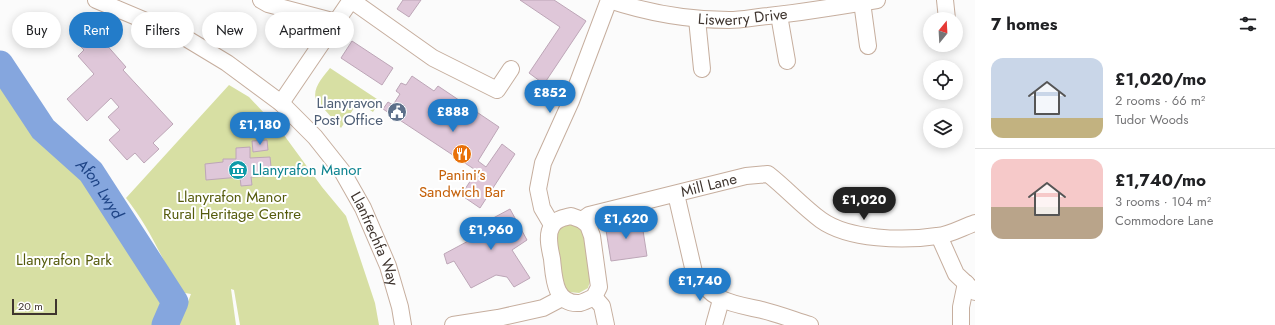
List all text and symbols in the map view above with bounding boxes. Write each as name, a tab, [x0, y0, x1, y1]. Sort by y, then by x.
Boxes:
street label: Liswerry Drive	[697, 3, 789, 31]
chip: Buy	[12, 12, 61, 48]
chip: Rent	[69, 12, 123, 48]
chip: Filters	[131, 12, 194, 48]
chip: New	[202, 12, 257, 48]
chip: Apartment	[265, 12, 354, 48]
north arrow	[923, 12, 963, 52]
map controls	[923, 12, 963, 148]
text: 7 homes	[991, 12, 1058, 36]
icon: filters	[1237, 13, 1259, 35]
button: locate	[923, 60, 963, 100]
text: £1,020/mo	[1115, 67, 1206, 91]
icon: home	[1023, 74, 1071, 122]
pin: £852	[526, 80, 574, 114]
text: £852	[533, 83, 567, 102]
text: 2 rooms · 66 m²	[1115, 91, 1205, 110]
place label: Llanyravon Post Office	[314, 92, 383, 131]
pin: £888	[429, 99, 477, 133]
public building icon: Llanyravon Post Office	[386, 101, 408, 123]
text: £888	[437, 102, 469, 121]
button: layers	[923, 108, 963, 148]
text: Tudor Woods	[1115, 110, 1188, 129]
pin: £1,180	[227, 112, 293, 146]
text: £1,180	[239, 115, 281, 134]
restaurant icon: Panini’s Sandwich Bar	[451, 143, 473, 165]
water label: Afon Lwyd	[71, 152, 130, 224]
museum icon: Llanyrafon Manor	[227, 159, 249, 181]
place label: Llanyrafon Manor	[252, 159, 362, 181]
place label: Panini’s Sandwich Bar	[419, 164, 506, 203]
street label: Mill Lane	[678, 168, 739, 203]
text: £1,740/mo	[1115, 168, 1206, 192]
icon: home	[1023, 175, 1071, 223]
park label: Llanyrafon Manor Rural Heritage Centre	[163, 186, 301, 225]
pin: £1,020	[831, 187, 897, 221]
street label: Llanfrechfa Way	[345, 188, 404, 289]
text: £1,020	[842, 190, 886, 209]
text: 3 rooms · 104 m²	[1115, 192, 1211, 211]
pin: £1,620	[593, 206, 659, 240]
text: £1,620	[604, 209, 648, 228]
text: Commodore Lane	[1115, 211, 1213, 230]
pin: £1,960	[458, 217, 524, 251]
text: £1,960	[469, 220, 513, 239]
park label: Llanyrafon Park	[16, 249, 112, 271]
pin: £1,740	[667, 268, 733, 302]
text: £1,740	[678, 271, 722, 290]
scale bar	[12, 297, 57, 316]
text: 20 m	[18, 298, 43, 314]

